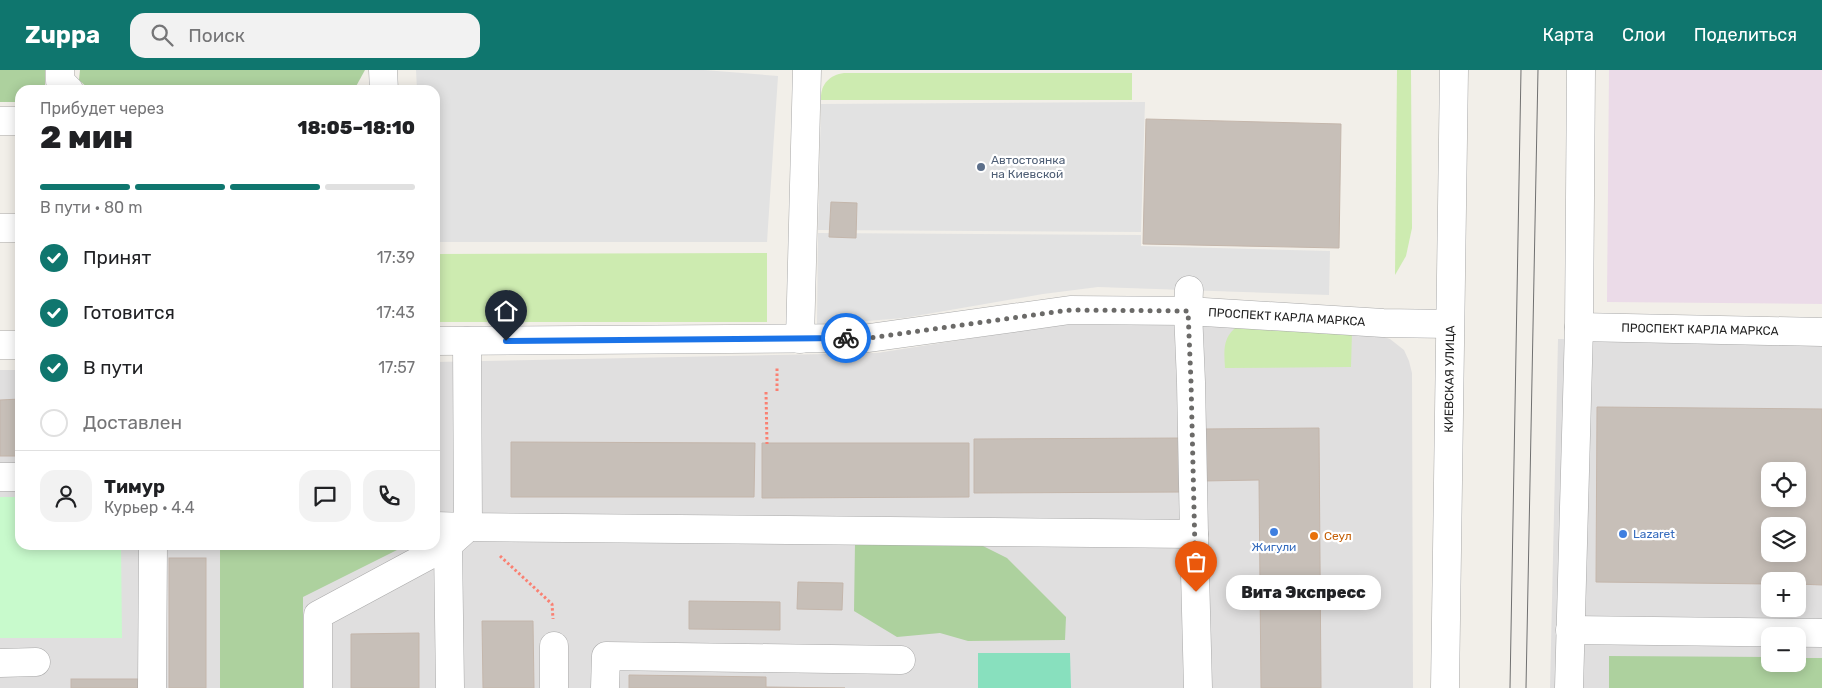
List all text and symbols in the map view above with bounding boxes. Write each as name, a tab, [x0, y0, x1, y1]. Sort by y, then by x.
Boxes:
search box	[130, 13, 480, 58]
text: Zuppa	[25, 21, 100, 49]
icon: search	[148, 21, 176, 49]
text: Поиск	[188, 24, 245, 47]
text: Карта	[1543, 24, 1594, 46]
text: Слои	[1622, 24, 1666, 46]
text: Поделиться	[1694, 24, 1797, 46]
text: Прибудет через	[40, 99, 164, 118]
text: 18:05–18:10	[297, 116, 415, 139]
text: 2 мин	[40, 118, 133, 156]
place label: Автостоянка на Киевской	[991, 153, 1065, 181]
marker: Автостоянка на Киевской	[975, 161, 987, 173]
text: В пути · 80 m	[40, 198, 142, 217]
icon: check	[40, 244, 68, 272]
text: Принят	[83, 246, 151, 269]
text: 17:39	[377, 248, 415, 267]
pin	[485, 290, 527, 341]
icon: home	[492, 297, 520, 325]
icon: check	[40, 299, 68, 327]
text: Готовится	[83, 301, 175, 324]
text: 17:43	[376, 303, 415, 322]
street label: ПРОСПЕКТ КАРЛА МАРКСА	[1208, 305, 1366, 329]
courier	[821, 313, 871, 363]
street label: ПРОСПЕКТ КАРЛА МАРКСА	[1621, 321, 1779, 338]
icon: bike	[832, 324, 860, 352]
street label: КИЕВСКАЯ УЛИЦА	[1442, 325, 1457, 433]
icon: check	[40, 354, 68, 382]
text: В пути	[83, 356, 143, 379]
text: 17:57	[378, 358, 415, 377]
text: Доставлен	[83, 411, 182, 434]
map controls	[1761, 462, 1806, 672]
button: locate	[1761, 462, 1806, 507]
button: person	[40, 470, 92, 522]
button: chat	[299, 470, 351, 522]
button: phone	[363, 470, 415, 522]
text: Тимур	[104, 475, 165, 498]
text: Курьер · 4.4	[104, 498, 195, 517]
button: layers	[1761, 517, 1806, 562]
marker: Жигули	[1268, 526, 1280, 538]
place label: Lazaret	[1633, 527, 1675, 541]
marker: Lazaret	[1617, 528, 1629, 540]
place label: Сеул	[1324, 529, 1352, 543]
marker: Сеул	[1308, 530, 1320, 542]
place label: Жигули	[1252, 540, 1296, 554]
pin	[1175, 541, 1217, 592]
icon: bag	[1182, 548, 1210, 576]
button: +	[1761, 572, 1806, 617]
callout: Вита Экспресс	[1226, 574, 1381, 610]
text: Вита Экспресс	[1241, 583, 1366, 602]
button: −	[1761, 627, 1806, 672]

